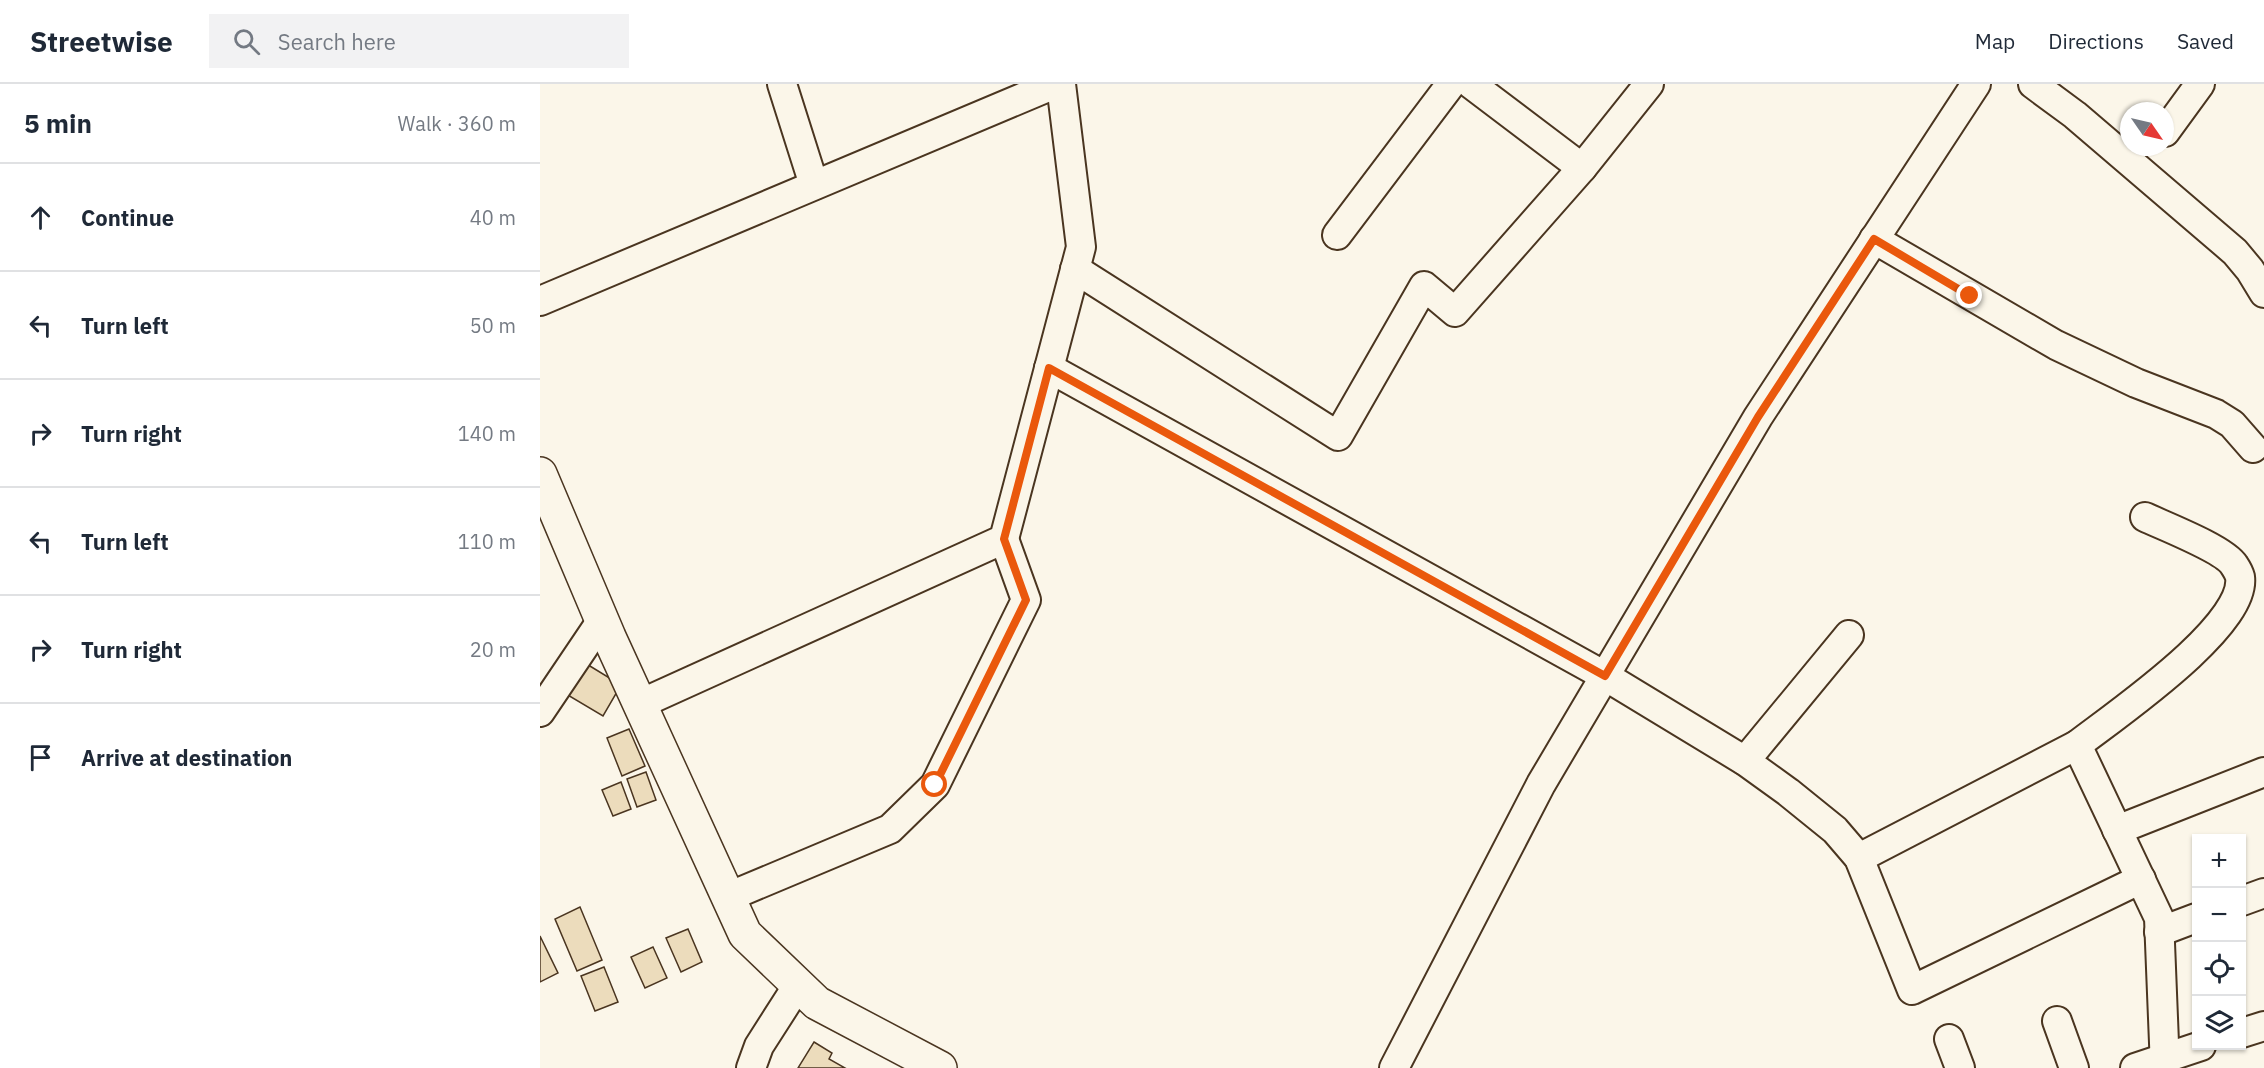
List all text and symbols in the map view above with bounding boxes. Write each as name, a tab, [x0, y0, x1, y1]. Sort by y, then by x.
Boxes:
search box	[209, 14, 629, 68]
text: Streetwise	[30, 23, 173, 60]
icon: search	[230, 25, 263, 58]
text: Search here	[278, 27, 396, 56]
text: Map	[1975, 27, 2015, 55]
text: Directions	[2048, 27, 2144, 55]
text: Saved	[2177, 27, 2234, 55]
north arrow	[2120, 102, 2174, 156]
text: 5 min	[24, 106, 92, 140]
text: Walk · 360 m	[398, 110, 516, 137]
icon: ahead	[24, 201, 57, 234]
text: Continue	[81, 203, 174, 232]
text: 40 m	[470, 204, 516, 231]
route end	[1956, 282, 1982, 308]
icon: left	[24, 309, 57, 342]
text: Turn left	[81, 311, 169, 340]
text: 50 m	[470, 312, 516, 339]
icon: right	[24, 417, 57, 450]
text: Turn right	[81, 419, 182, 448]
text: 140 m	[458, 420, 516, 447]
icon: left	[24, 525, 57, 558]
text: Turn left	[81, 527, 169, 556]
text: 110 m	[458, 528, 516, 555]
icon: right	[24, 633, 57, 666]
text: Turn right	[81, 635, 182, 664]
text: 20 m	[470, 636, 516, 663]
icon: arrive	[24, 741, 57, 774]
text: Arrive at destination	[81, 743, 292, 772]
route start	[921, 771, 947, 797]
map controls	[2192, 834, 2246, 1050]
button: +	[2192, 834, 2246, 888]
button: −	[2192, 888, 2246, 942]
button: locate	[2192, 942, 2246, 996]
button: layers	[2192, 996, 2246, 1050]

